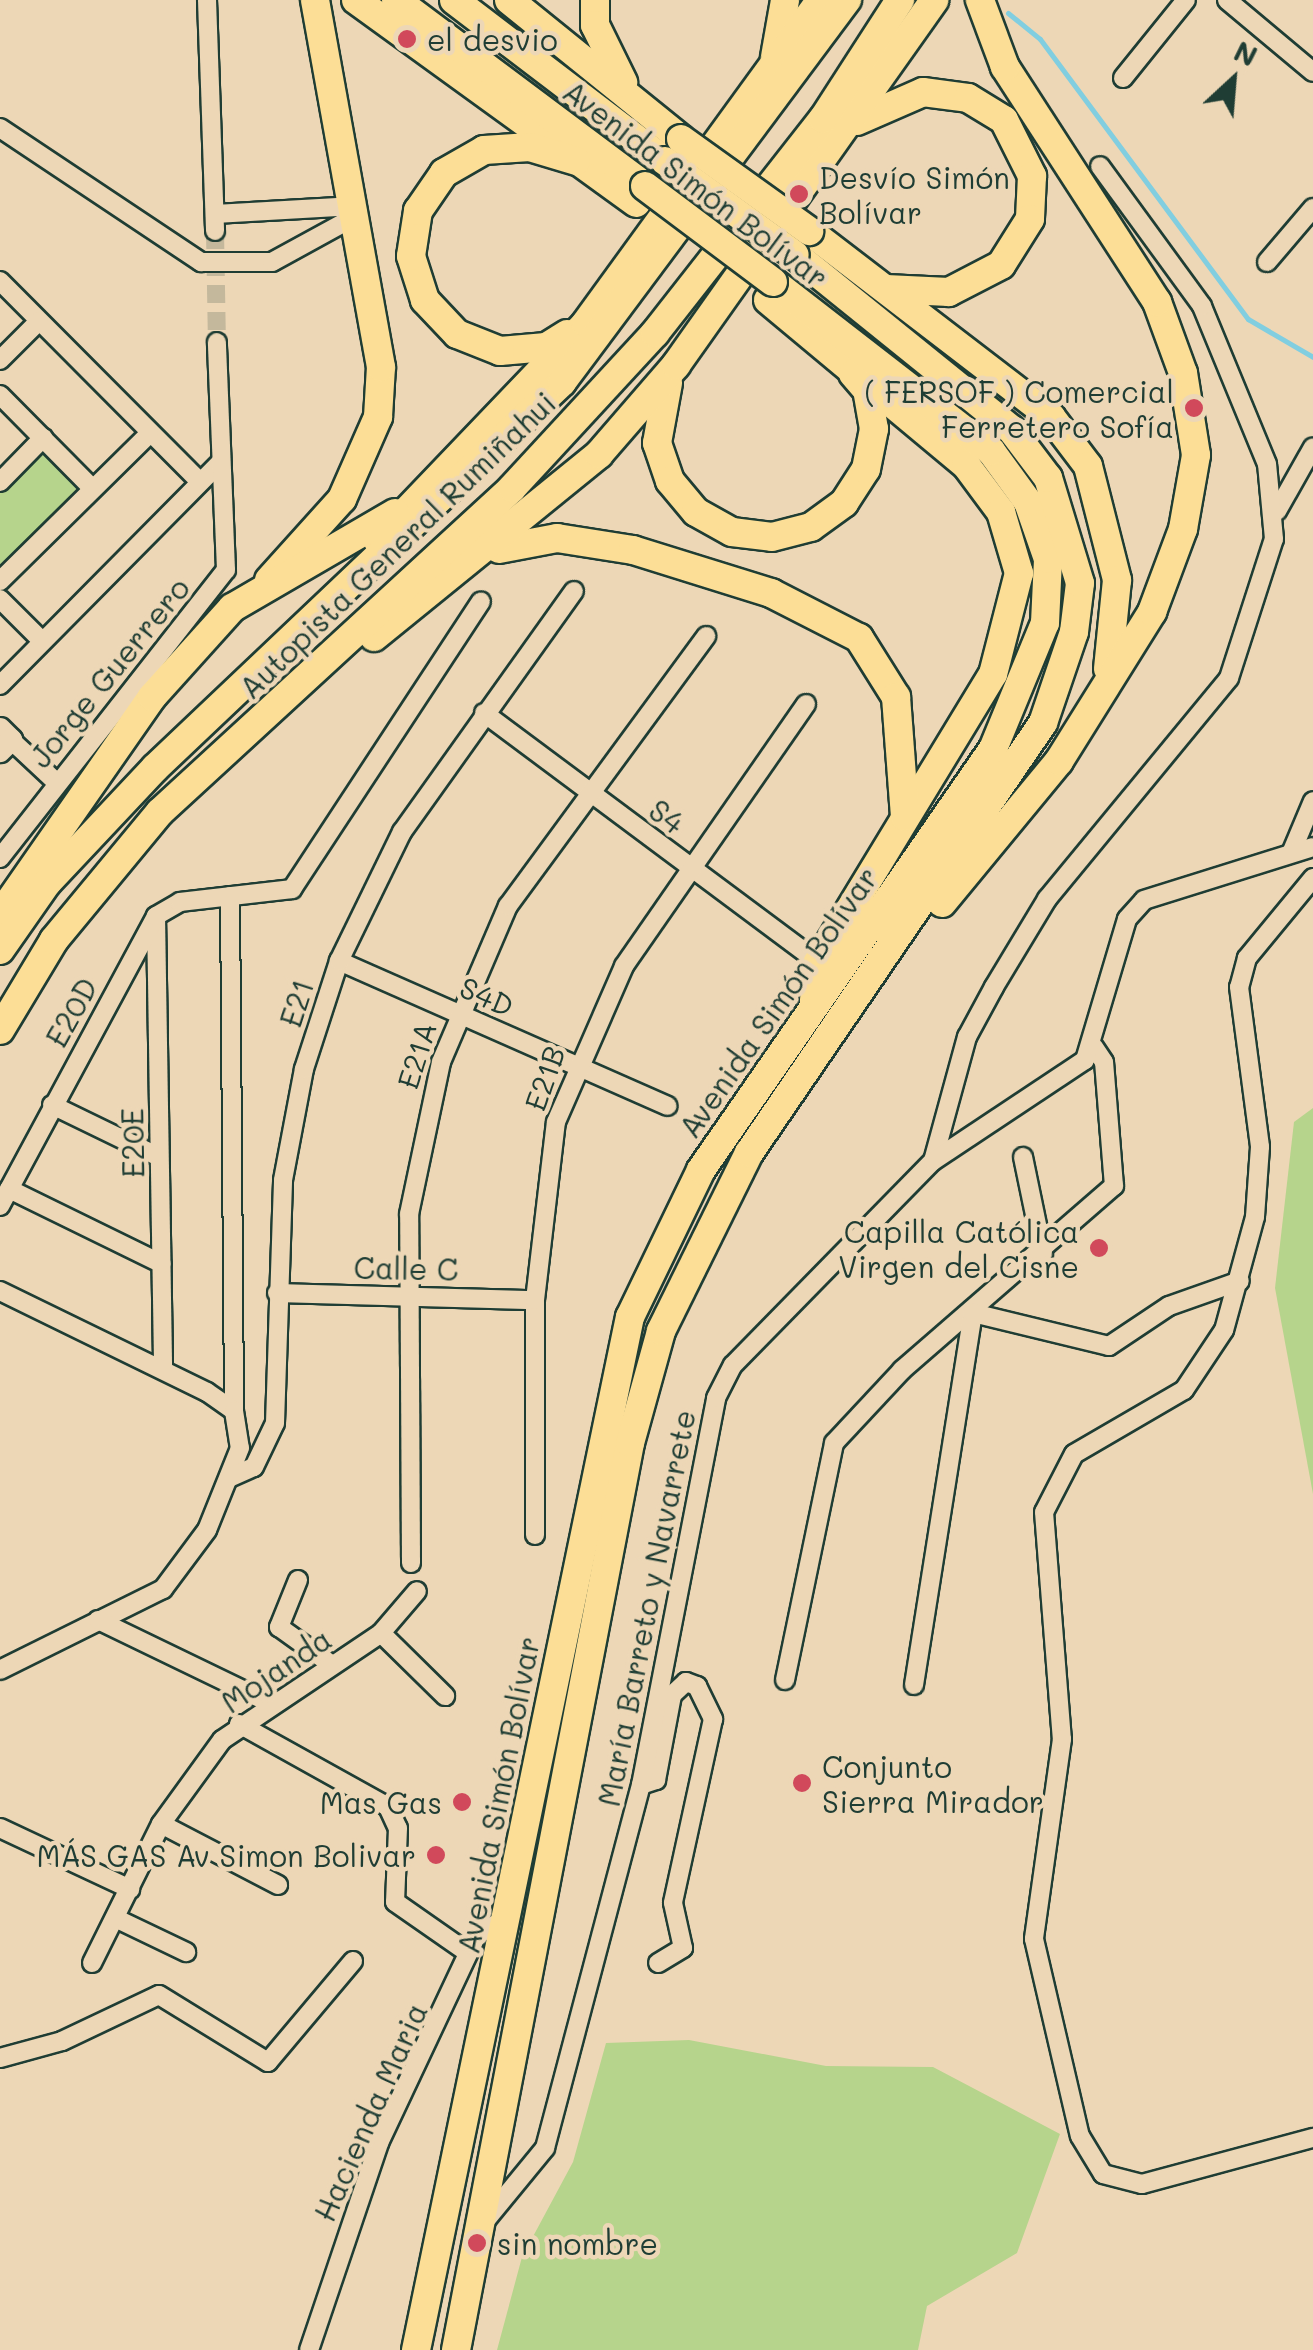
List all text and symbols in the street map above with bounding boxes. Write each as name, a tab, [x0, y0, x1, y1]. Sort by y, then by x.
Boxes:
place label: el desvio	[427, 21, 558, 57]
marker: el desvio	[396, 28, 418, 50]
north arrow	[1183, 30, 1283, 130]
text: N	[1229, 32, 1264, 74]
street label: Avenida Simón Bolívar	[556, 73, 836, 295]
place label: Desvío Simón Bolívar	[819, 159, 1010, 230]
marker: Desvío Simón Bolívar	[788, 183, 810, 205]
place label: ( FERSOF ) Comercial Ferretero Sofía	[864, 373, 1174, 444]
street label: Autopista General Rumiñahui	[232, 384, 562, 706]
marker: ( FERSOF ) Comercial Ferretero Sofía	[1183, 397, 1205, 419]
street label: Jorge Guerrero	[21, 570, 197, 774]
street label: S4	[642, 791, 692, 841]
street label: Avenida Simón Bolívar	[671, 860, 885, 1144]
street label: S4D	[455, 968, 519, 1024]
street label: E20D	[38, 971, 104, 1053]
street label: E21	[272, 975, 320, 1031]
street label: E21A	[389, 1017, 443, 1093]
street label: E21B	[516, 1041, 572, 1115]
street label: E20E	[113, 1108, 151, 1178]
place label: Capilla Católica Virgen del Cisne	[838, 1213, 1079, 1284]
marker: Capilla Católica Virgen del Cisne	[1088, 1237, 1110, 1259]
street label: Calle C	[353, 1249, 459, 1287]
street label: María Barreto y Navarrete	[590, 1407, 702, 1809]
street label: Mojanda	[214, 1620, 338, 1720]
street label: Avenida Simón Bolívar	[450, 1633, 546, 1957]
place label: Conjunto Sierra Mirador	[822, 1748, 1044, 1818]
marker: Conjunto Sierra Mirador	[791, 1772, 813, 1794]
place label: Mas Gas	[320, 1784, 442, 1820]
marker: Mas Gas	[451, 1791, 473, 1813]
place label: MÁS GAS Av Simon Bolivar	[37, 1837, 416, 1873]
marker: MÁS GAS Av Simon Bolivar	[425, 1844, 447, 1866]
street label: Hacienda Maria	[306, 1997, 434, 2227]
place label: sin nombre	[497, 2225, 658, 2261]
marker: sin nombre	[466, 2232, 488, 2254]

